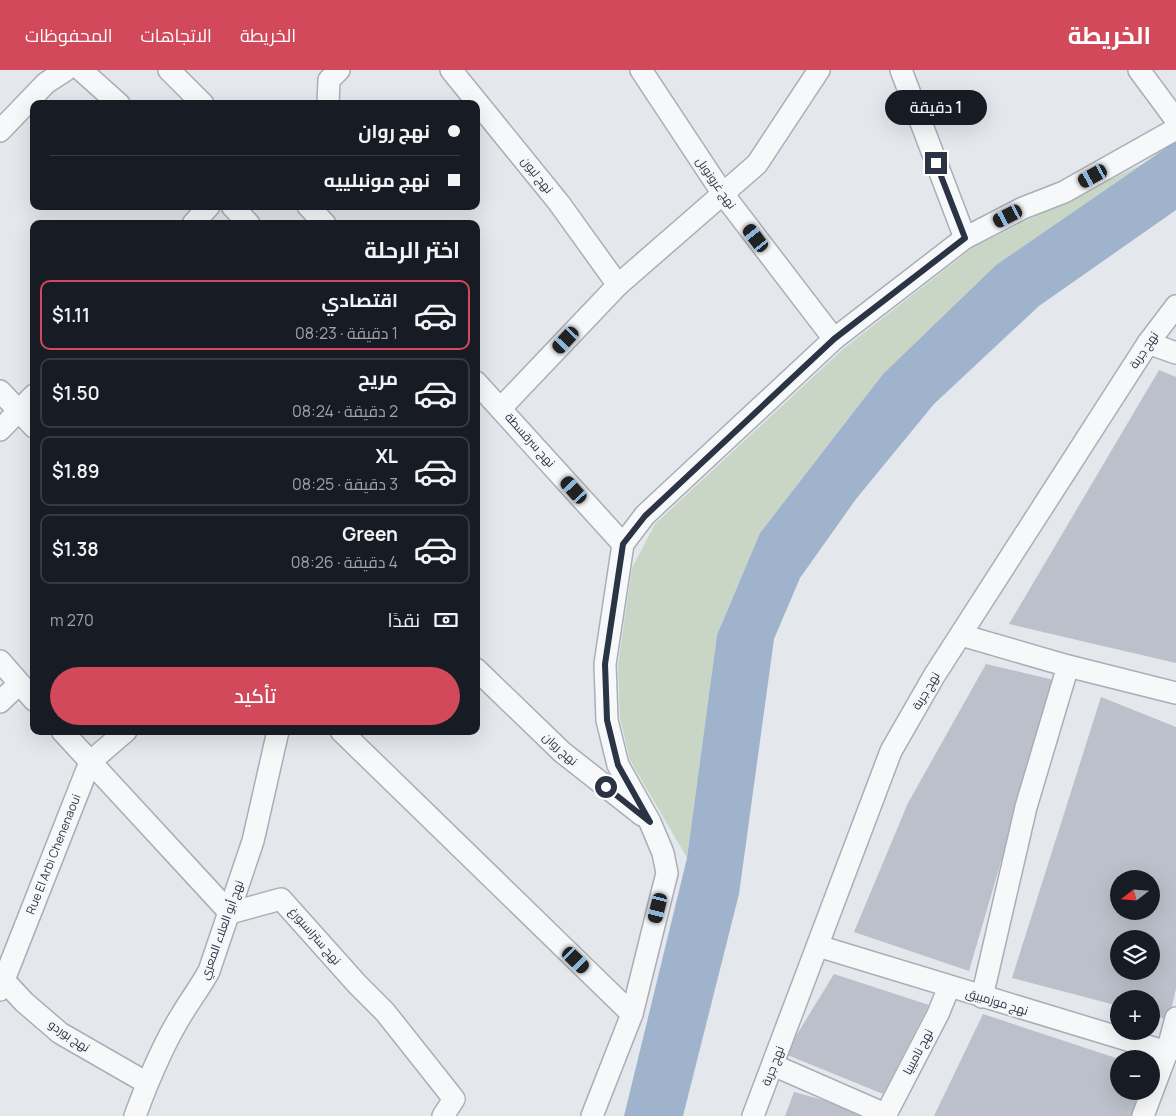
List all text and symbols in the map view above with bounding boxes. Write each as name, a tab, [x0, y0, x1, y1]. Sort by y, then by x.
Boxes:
text: الخريطة	[1068, 18, 1151, 51]
text: المحفوظات	[25, 23, 113, 47]
text: الاتجاهات	[141, 23, 212, 47]
text: الخريطة	[240, 23, 296, 47]
callout: 1 دقيقة	[885, 91, 987, 126]
text: 1 دقيقة	[910, 96, 962, 118]
text: نهج روان	[358, 118, 430, 144]
route end	[925, 152, 947, 174]
street label: نهج ليون	[517, 153, 557, 197]
street label: نهج غرونوبل	[692, 153, 741, 212]
car	[1076, 162, 1109, 190]
text: نهج مونبلييه	[324, 167, 430, 193]
car	[991, 203, 1024, 229]
car	[740, 222, 771, 254]
text: اختر الرحلة	[364, 235, 460, 265]
text: اقتصادي	[322, 287, 398, 313]
icon: car	[413, 293, 458, 338]
text: $1.11	[52, 302, 90, 328]
text: 1 دقيقة · 08:23	[295, 322, 398, 344]
car	[550, 324, 581, 356]
street label: نهج جربة	[1125, 328, 1162, 372]
text: مريح	[358, 365, 398, 391]
icon: car	[413, 371, 458, 416]
text: $1.50	[52, 380, 100, 406]
text: 2 دقيقة · 08:24	[292, 400, 398, 422]
street label: نهج سرقسطة	[501, 409, 559, 471]
text: XL	[375, 443, 398, 469]
icon: car	[413, 449, 458, 494]
text: $1.89	[52, 458, 100, 484]
text: 3 دقيقة · 08:25	[292, 473, 398, 495]
car	[558, 474, 589, 506]
text: Green	[342, 521, 398, 547]
icon: car	[413, 527, 458, 572]
text: $1.38	[52, 536, 99, 562]
text: 4 دقيقة · 08:26	[291, 551, 398, 573]
icon: cash	[432, 606, 460, 634]
text: نقدًا	[388, 607, 420, 633]
text: 270 m	[50, 609, 94, 631]
button: تأكيد	[50, 667, 460, 725]
street label: نهج جربة	[908, 669, 944, 713]
street label: نهج روان	[539, 728, 582, 769]
route start	[595, 776, 617, 798]
street label: Rue El Arbi Chenenaoui	[22, 791, 85, 917]
north arrow	[1110, 870, 1160, 920]
map controls	[1110, 870, 1160, 1100]
street label: نهج أبو العلاء المعري	[196, 878, 249, 983]
car	[647, 892, 668, 924]
street label: نهج ستراسبورغ	[286, 903, 345, 968]
button: layers	[1110, 930, 1160, 980]
car	[559, 944, 592, 976]
street label: نهج موزمبيق	[964, 984, 1030, 1019]
button: +	[1110, 990, 1160, 1040]
street label: نهج بوردو	[45, 1015, 93, 1056]
street label: نهج ناميبيا	[898, 1026, 937, 1078]
street label: نهج جربة	[757, 1043, 788, 1088]
button: −	[1110, 1050, 1160, 1100]

